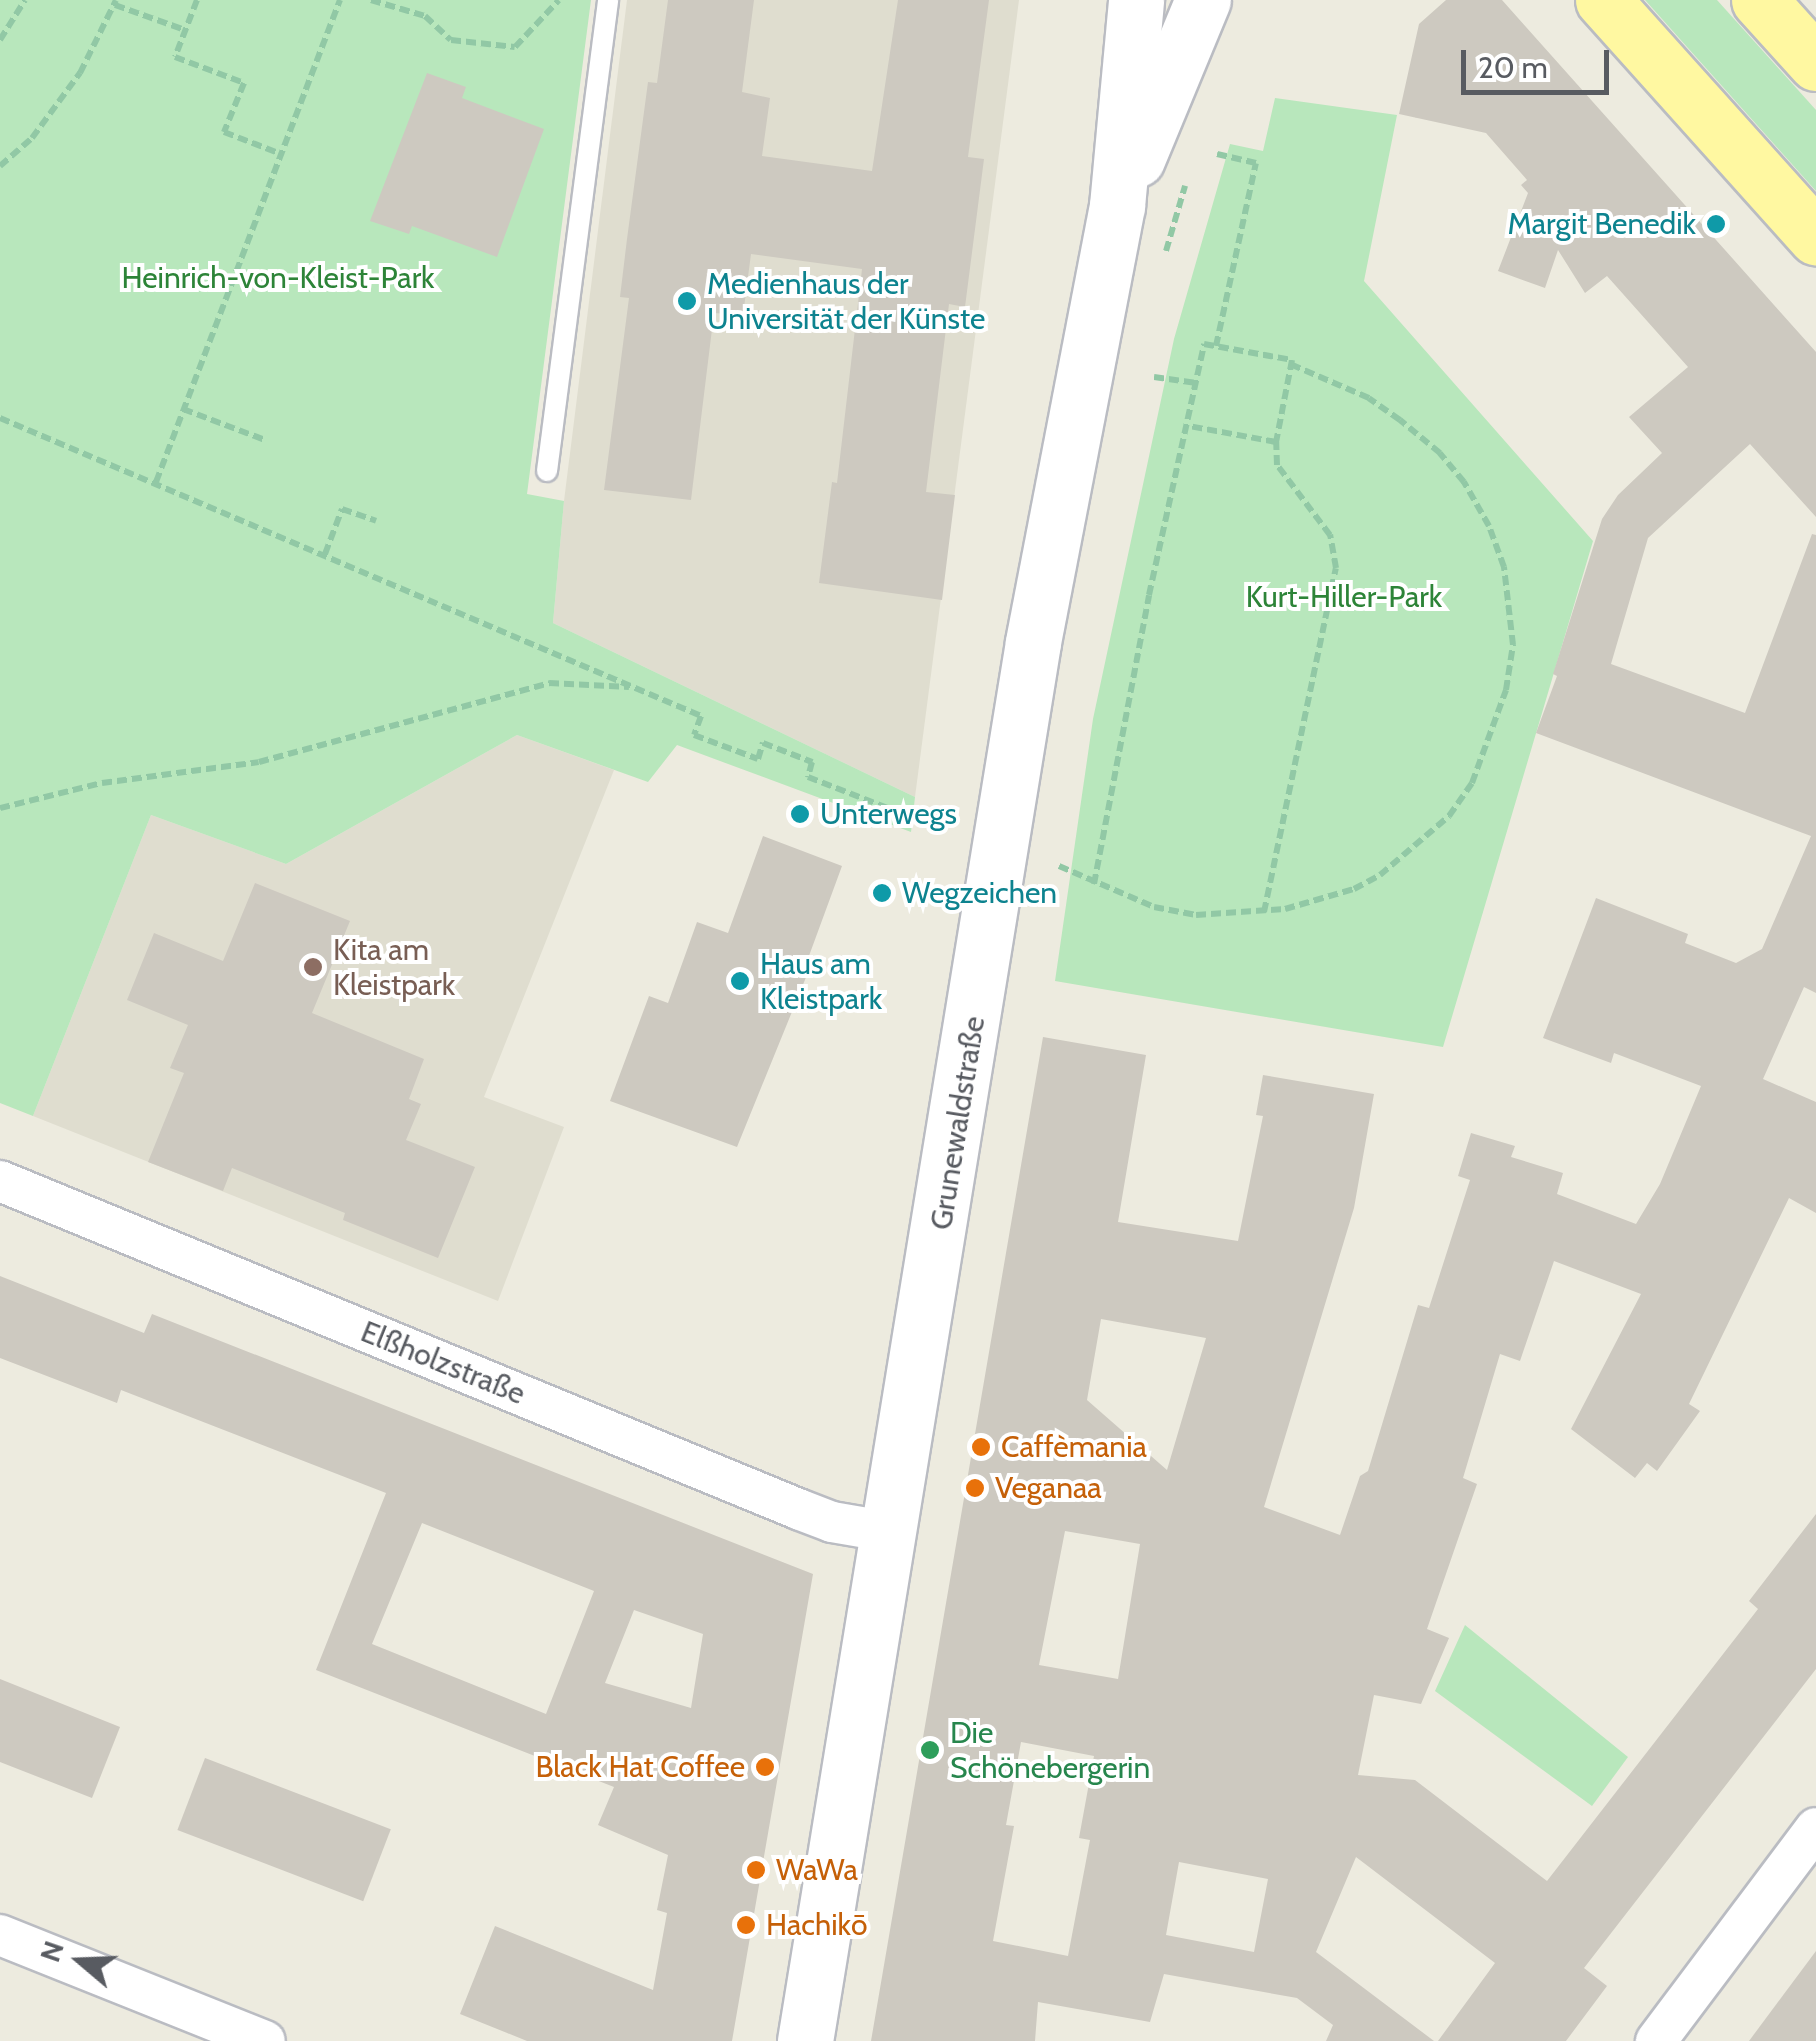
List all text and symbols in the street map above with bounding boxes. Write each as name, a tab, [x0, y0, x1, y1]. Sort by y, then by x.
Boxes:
scale bar	[1466, 30, 1614, 92]
text: 20 m	[1478, 49, 1548, 86]
place label: Margit Benedik	[1508, 206, 1696, 242]
marker: Margit Benedik	[1705, 213, 1727, 235]
park label: Heinrich-von-Kleist-Park	[121, 260, 435, 296]
place label: Medienhaus der Universität der Künste	[707, 266, 985, 336]
marker: Medienhaus der Universität der Künste	[676, 290, 698, 312]
park label: Kurt-Hiller-Park	[1246, 579, 1442, 615]
place label: Unterwegs	[820, 796, 957, 832]
marker: Unterwegs	[789, 803, 811, 825]
place label: Wegzeichen	[902, 875, 1057, 911]
marker: Wegzeichen	[871, 882, 893, 904]
place label: Kita am Kleistpark	[333, 932, 455, 1002]
place label: Haus am Kleistpark	[760, 946, 882, 1016]
marker: Kita am Kleistpark	[302, 956, 324, 978]
marker: Haus am Kleistpark	[729, 970, 751, 992]
street label: Grunewaldstraße	[923, 1014, 993, 1232]
street label: Elßholzstraße	[356, 1314, 530, 1412]
place label: Caffèmania	[1001, 1429, 1147, 1465]
marker: Caffèmania	[970, 1436, 992, 1458]
place label: Veganaa	[995, 1470, 1102, 1506]
marker: Veganaa	[964, 1477, 986, 1499]
place label: Die Schönebergerin	[950, 1715, 1150, 1786]
marker: Die Schönebergerin	[919, 1739, 941, 1761]
place label: Black Hat Coffee	[535, 1749, 745, 1785]
marker: Black Hat Coffee	[754, 1756, 776, 1778]
place label: WaWa	[776, 1852, 858, 1888]
marker: WaWa	[745, 1859, 767, 1881]
place label: Hachikō	[766, 1907, 867, 1943]
north arrow	[30, 1911, 130, 2011]
marker: Hachikō	[735, 1914, 757, 1936]
text: N	[32, 1936, 71, 1966]

